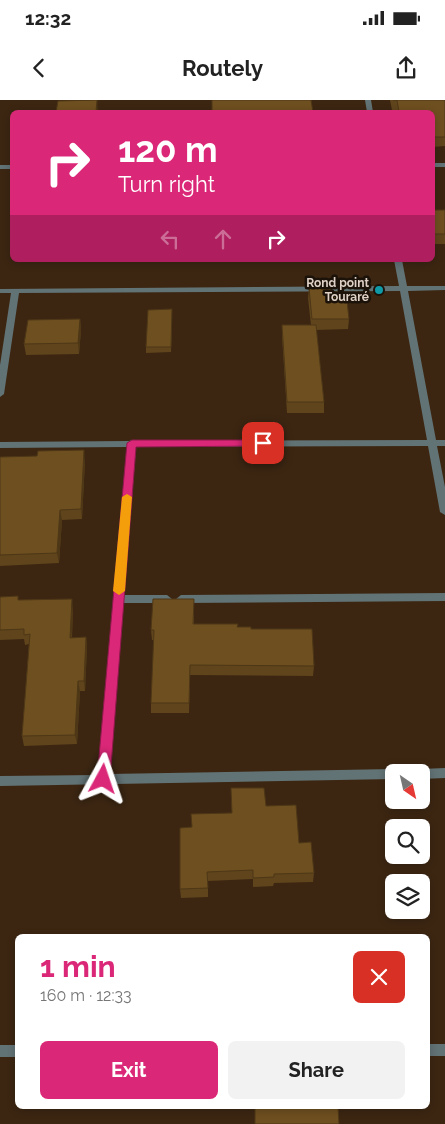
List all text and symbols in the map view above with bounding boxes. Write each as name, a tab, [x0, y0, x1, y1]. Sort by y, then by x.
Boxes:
text: 12:32	[25, 7, 71, 29]
icon: back	[25, 54, 53, 82]
icon: share	[392, 54, 420, 82]
text: Routely	[182, 55, 263, 81]
text: 120 m	[118, 129, 218, 170]
icon: right	[35, 130, 100, 195]
text: Turn right	[118, 171, 215, 197]
icon: left	[156, 225, 184, 253]
icon: ahead	[209, 225, 237, 253]
icon: right	[262, 225, 290, 253]
place label: Rond point Touraré	[306, 276, 369, 304]
marker: Rond point Touraré	[373, 284, 385, 296]
pin	[242, 422, 284, 464]
icon: arrive	[249, 429, 277, 457]
position arrow	[76, 752, 128, 804]
north arrow	[385, 764, 430, 809]
map controls	[385, 764, 430, 919]
button: search	[385, 819, 430, 864]
button: layers	[385, 874, 430, 919]
text: 1 min	[40, 949, 116, 984]
button: close	[353, 951, 405, 1003]
text: 160 m · 12:33	[40, 986, 132, 1005]
button: Exit	[40, 1041, 218, 1099]
button: Share	[228, 1041, 405, 1099]

